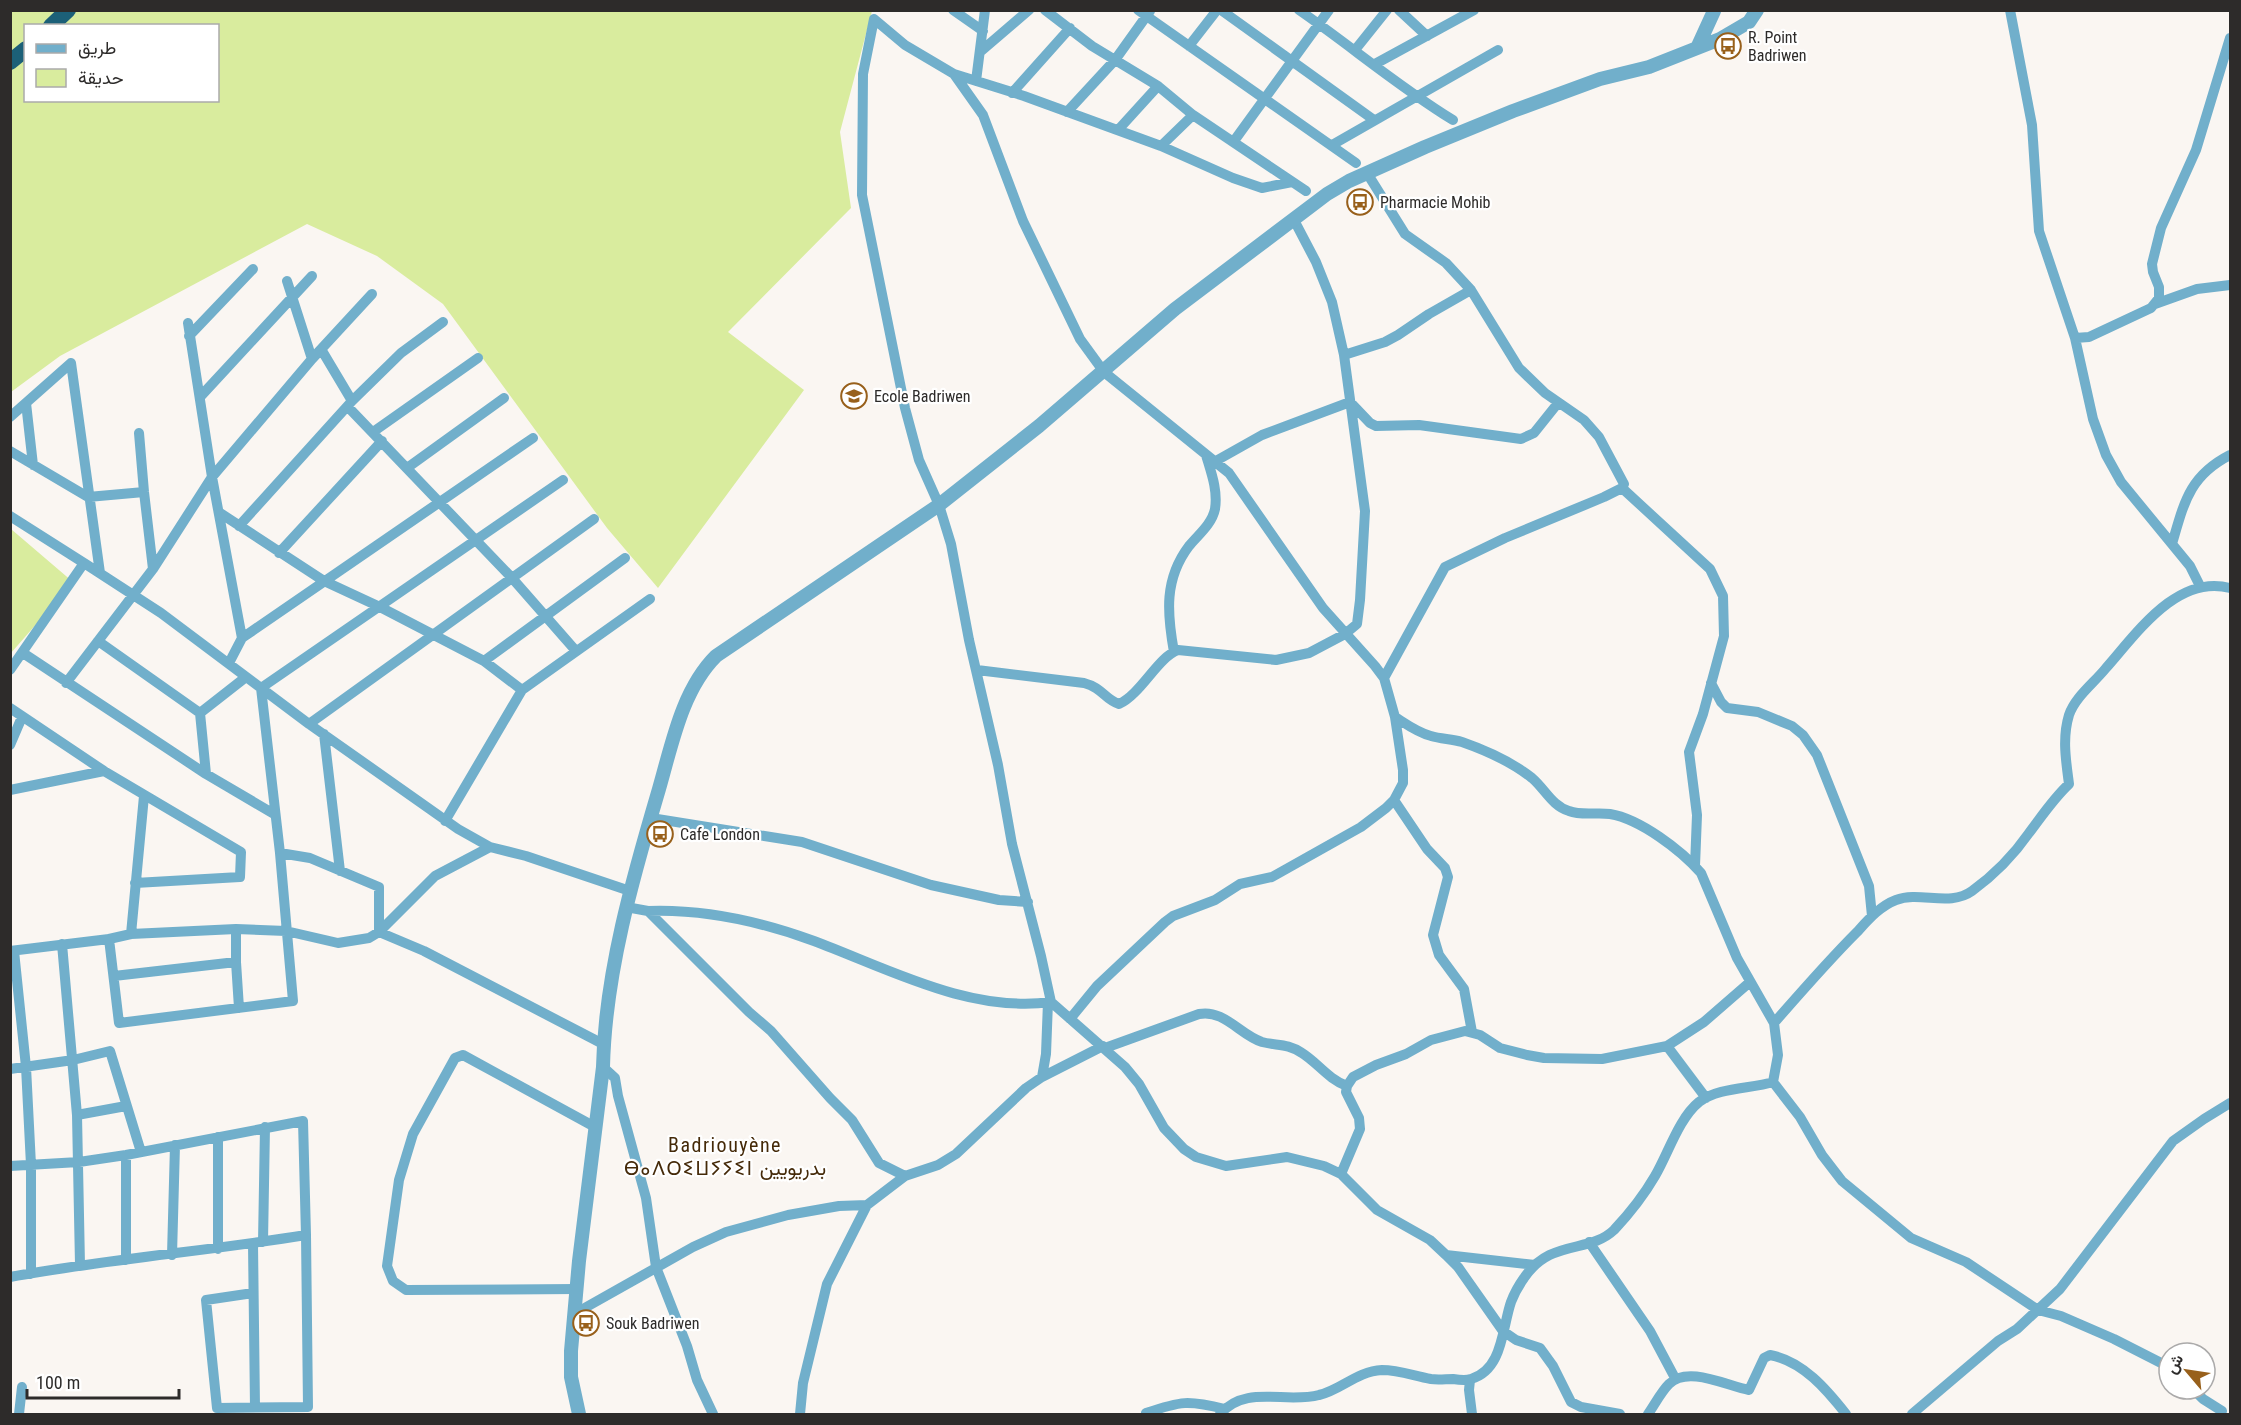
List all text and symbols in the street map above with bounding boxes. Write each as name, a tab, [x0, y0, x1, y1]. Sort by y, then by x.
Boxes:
legend	[24, 24, 219, 102]
place label: R. Point Badriwen	[1748, 28, 1807, 65]
bus stop icon: R. Point Badriwen	[1713, 31, 1743, 61]
text: طريق	[78, 37, 116, 59]
text: حديقة	[78, 67, 124, 88]
bus stop icon: Pharmacie Mohib	[1345, 187, 1375, 217]
place label: Pharmacie Mohib	[1380, 193, 1491, 212]
school or university icon: Ecole Badriwen	[839, 381, 869, 411]
place label: Ecole Badriwen	[874, 387, 971, 406]
bus stop icon: Cafe London	[645, 819, 675, 849]
place label: Cafe London	[680, 825, 760, 844]
district label: Badriouyène ⴱⴰⴷⵔⵉⵡⵢⵢⵉⵏ بدريويين	[624, 1133, 826, 1181]
bus stop icon: Souk Badriwen	[571, 1308, 601, 1338]
place label: Souk Badriwen	[606, 1314, 699, 1333]
north arrow	[2157, 1341, 2217, 1401]
text: ش	[2161, 1351, 2187, 1377]
scale bar	[27, 1362, 178, 1400]
text: 100 m	[36, 1372, 80, 1393]

